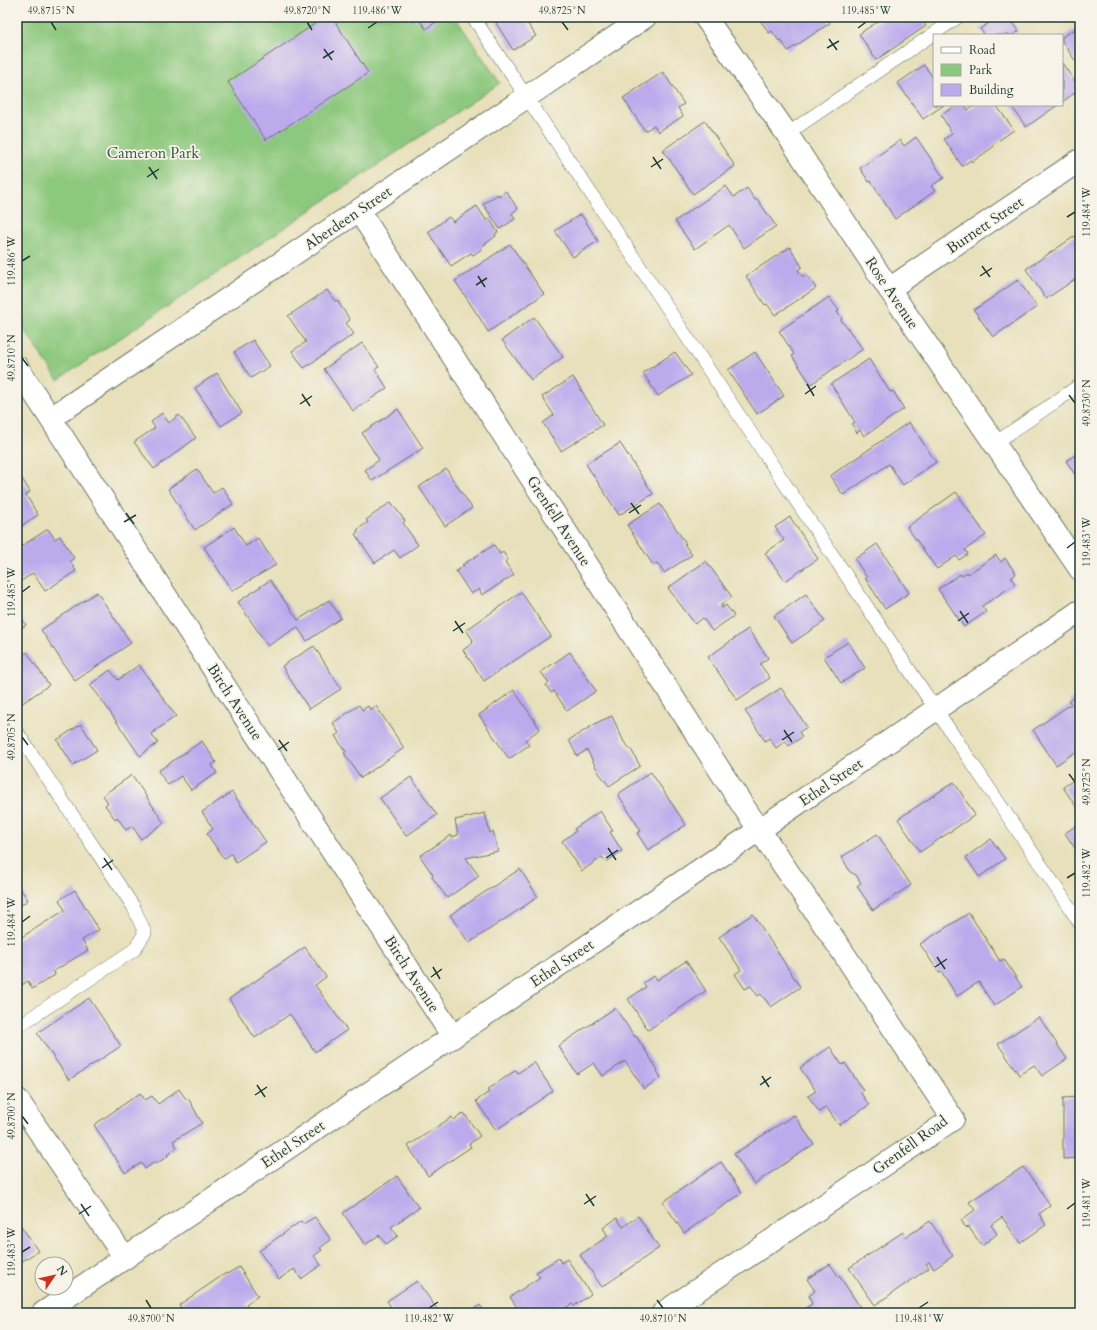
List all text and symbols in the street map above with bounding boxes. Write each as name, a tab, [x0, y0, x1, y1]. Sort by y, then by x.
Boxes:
text: 49.8715°N	[28, 4, 75, 18]
text: 49.8720°N	[284, 4, 331, 18]
text: 119.486°W	[352, 4, 403, 18]
text: 49.8725°N	[539, 4, 586, 18]
text: 119.485°W	[841, 4, 892, 18]
legend	[933, 34, 1063, 106]
text: Road	[969, 42, 996, 58]
text: Park	[969, 62, 993, 78]
text: Building	[969, 82, 1014, 98]
park label: Cameron Park	[107, 143, 199, 163]
street label: Aberdeen Street	[300, 181, 396, 255]
text: 119.484°W	[1080, 186, 1094, 237]
street label: Burnett Street	[943, 192, 1028, 258]
text: 119.486°W	[5, 235, 19, 286]
street label: Rose Avenue	[861, 253, 924, 333]
text: 49.8710°N	[5, 334, 19, 381]
text: 49.8730°N	[1080, 379, 1094, 426]
street label: Grenfell Avenue	[522, 472, 596, 570]
text: 119.483°W	[1080, 516, 1094, 567]
text: 119.485°W	[5, 566, 19, 617]
street label: Birch Avenue	[203, 660, 267, 744]
text: 49.8705°N	[5, 713, 19, 760]
street label: Ethel Street	[795, 753, 867, 811]
text: 49.8725°N	[1080, 758, 1094, 805]
text: 119.482°W	[1080, 847, 1094, 898]
text: 119.484°W	[5, 896, 19, 947]
street label: Birch Avenue	[380, 932, 444, 1016]
street label: Ethel Street	[526, 934, 598, 992]
text: 49.8700°N	[5, 1092, 19, 1139]
street label: Grenfell Road	[868, 1111, 952, 1179]
street label: Ethel Street	[257, 1115, 329, 1173]
text: 119.481°W	[1080, 1177, 1094, 1228]
text: 119.483°W	[5, 1226, 19, 1277]
north arrow	[34, 1256, 74, 1296]
text: N	[53, 1263, 71, 1279]
text: 49.8700°N	[128, 1312, 175, 1326]
text: 119.482°W	[404, 1312, 455, 1326]
text: 49.8710°N	[640, 1312, 687, 1326]
text: 119.481°W	[894, 1312, 945, 1326]

